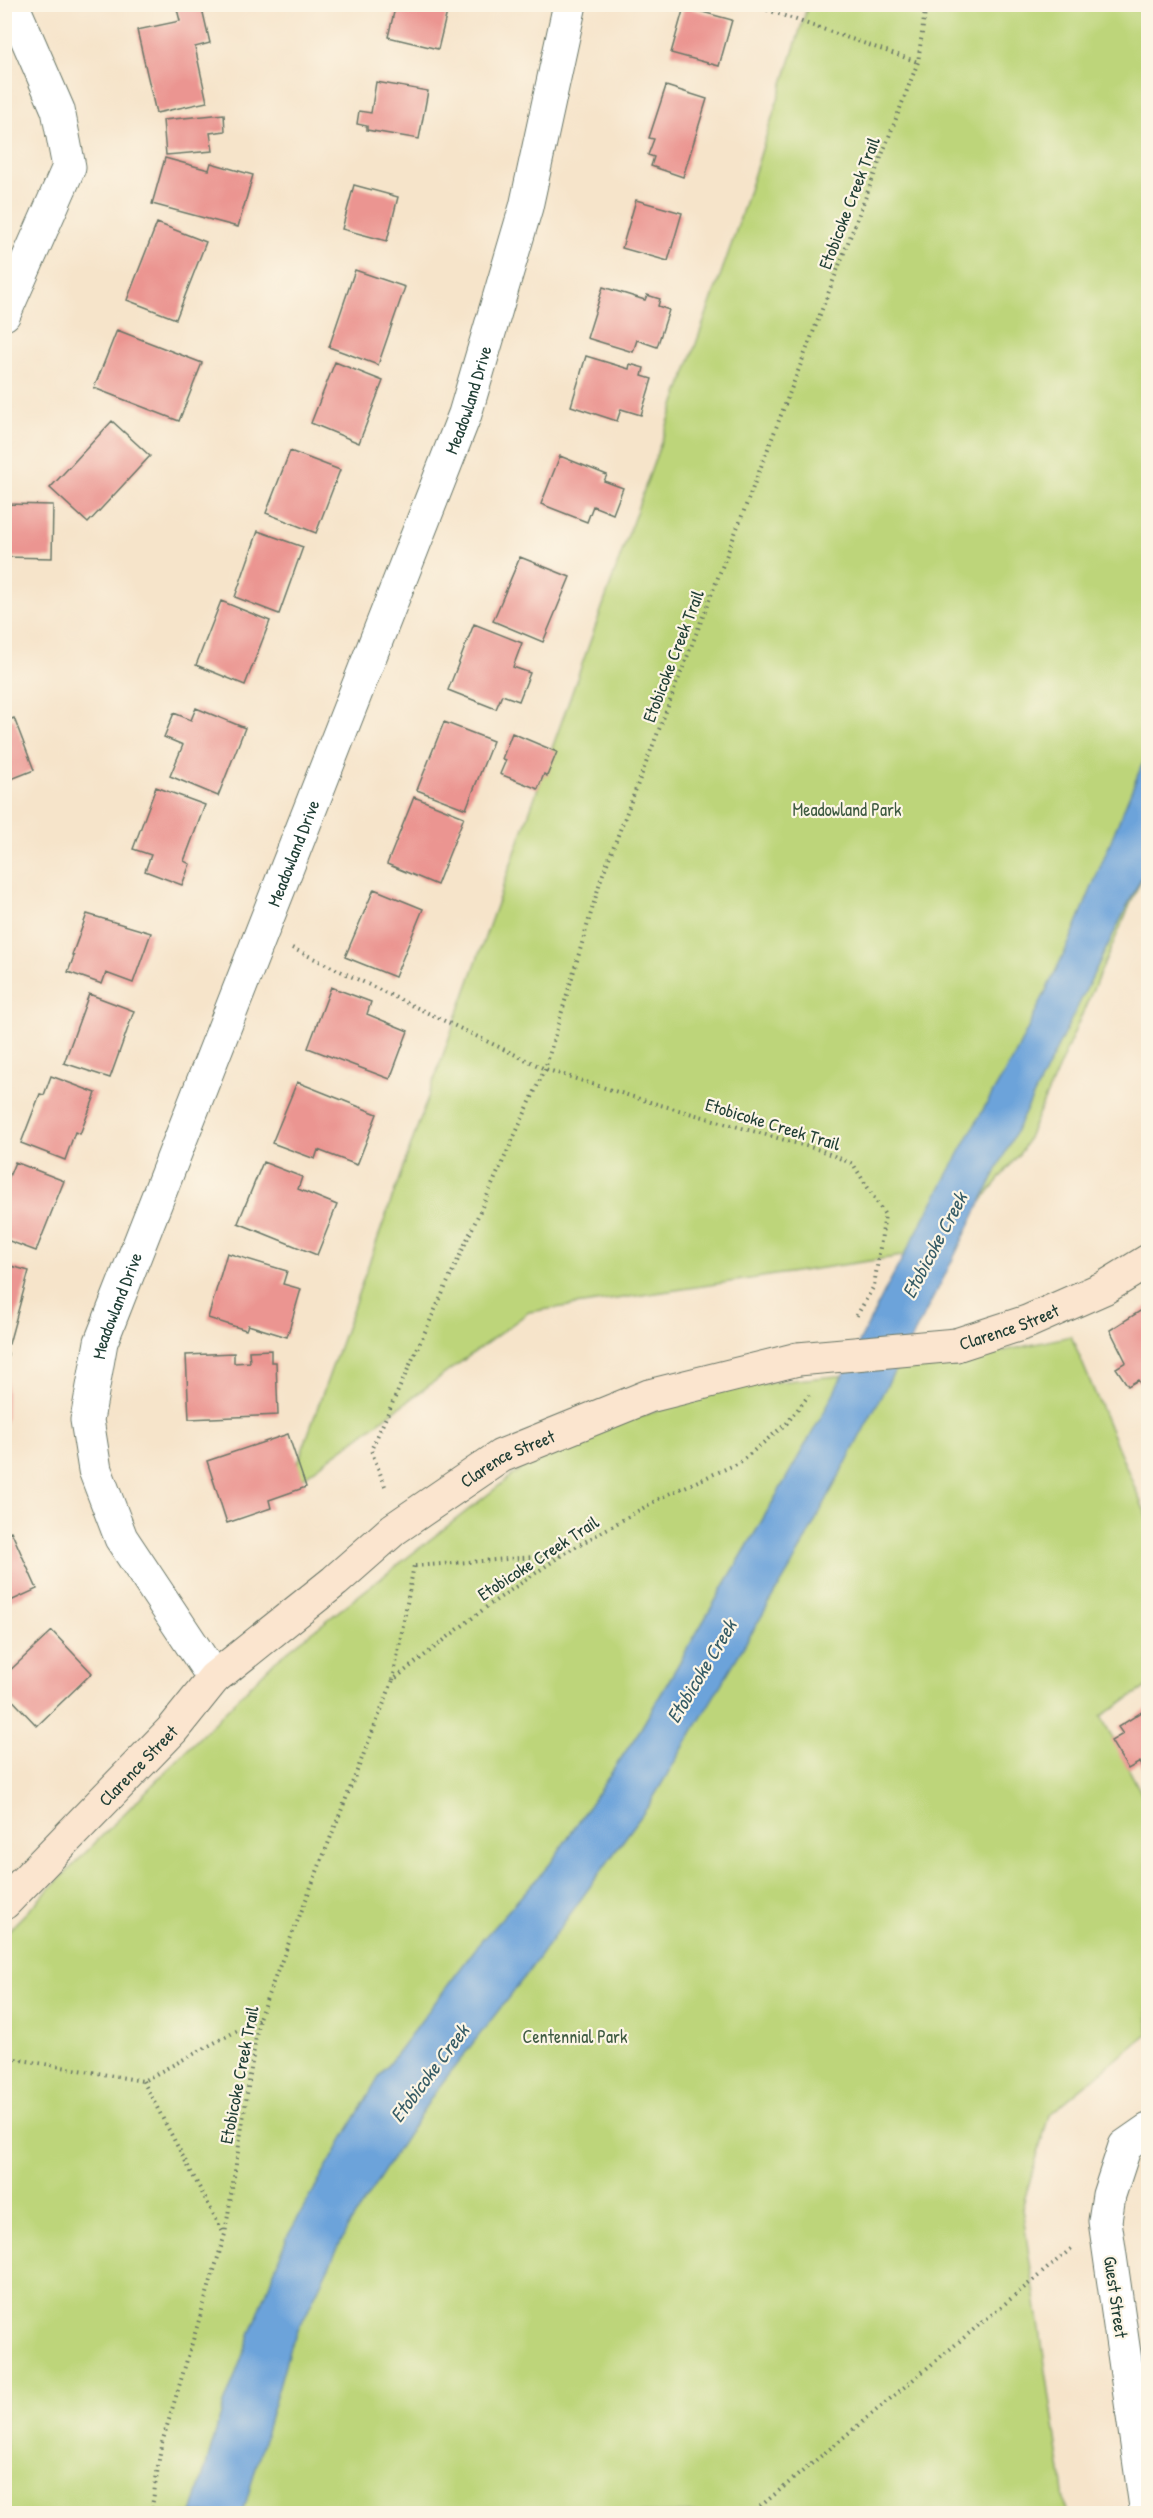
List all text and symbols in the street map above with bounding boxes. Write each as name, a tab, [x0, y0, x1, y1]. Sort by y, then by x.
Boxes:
street label: Etobicoke Creek Trail	[812, 133, 886, 273]
street label: Meadowland Drive	[438, 343, 497, 458]
street label: Etobicoke Creek Trail	[636, 586, 710, 726]
street label: Meadowland Drive	[261, 796, 325, 910]
park label: Meadowland Park	[793, 797, 902, 822]
street label: Etobicoke Creek Trail	[702, 1092, 844, 1156]
water label: Etobicoke Creek	[895, 1186, 974, 1303]
street label: Meadowland Drive	[86, 1248, 148, 1361]
street label: Clarence Street	[956, 1297, 1063, 1356]
street label: Clarence Street	[455, 1423, 559, 1493]
street label: Etobicoke Creek Trail	[473, 1509, 604, 1607]
water label: Etobicoke Creek	[660, 1613, 743, 1728]
street label: Clarence Street	[92, 1719, 184, 1811]
street label: Etobicoke Creek Trail	[213, 2004, 265, 2146]
water label: Etobicoke Creek	[383, 2017, 476, 2127]
park label: Centennial Park	[523, 2024, 628, 2049]
street label: Guest Street	[1098, 2255, 1134, 2340]

